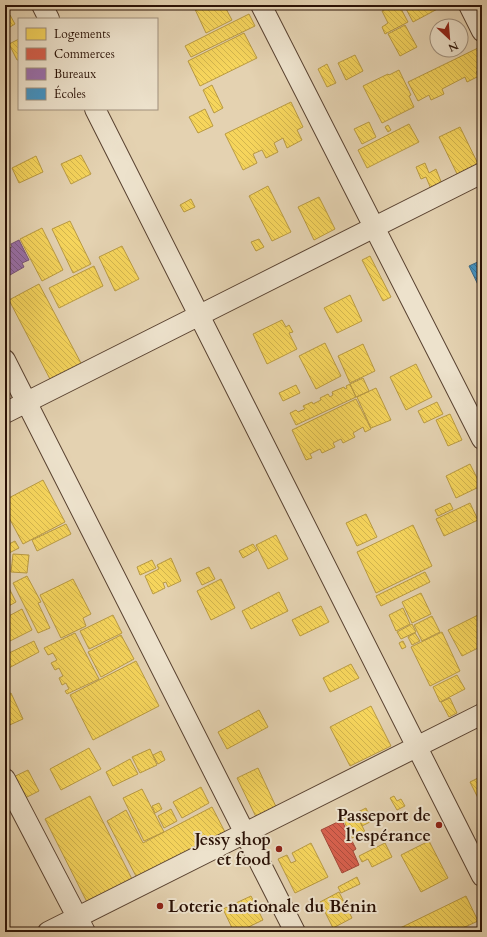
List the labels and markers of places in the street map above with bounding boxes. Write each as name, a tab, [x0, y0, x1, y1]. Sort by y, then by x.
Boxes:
place label: Passeport de l'espérance	[337, 804, 431, 847]
marker: Passeport de l'espérance	[434, 820, 444, 830]
place label: Jessy shop et food	[191, 828, 271, 871]
marker: Jessy shop et food	[274, 844, 284, 854]
place label: Loterie nationale du Bénin	[168, 895, 377, 918]
marker: Loterie nationale du Bénin	[155, 901, 165, 911]

